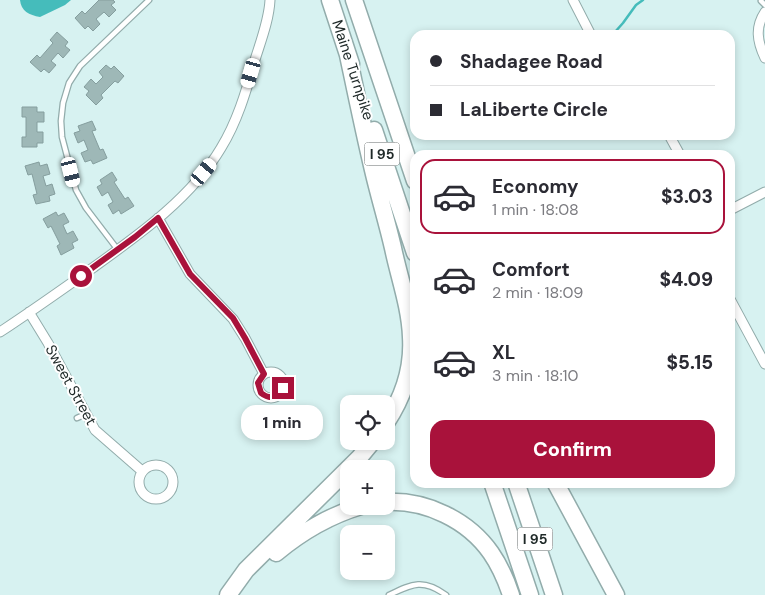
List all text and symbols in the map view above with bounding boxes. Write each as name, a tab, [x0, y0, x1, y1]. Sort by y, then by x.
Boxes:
street label: Maine Turnpike	[327, 17, 379, 123]
text: Shadagee Road	[460, 49, 603, 74]
car	[239, 57, 262, 89]
text: LaLiberte Circle	[460, 97, 608, 122]
road number: I 95	[364, 142, 400, 166]
car	[60, 156, 81, 188]
car	[188, 156, 219, 188]
icon: car	[432, 174, 477, 219]
text: Economy	[492, 174, 579, 199]
text: $3.03	[661, 184, 713, 209]
text: 1 min · 18:08	[492, 199, 579, 220]
icon: car	[432, 257, 477, 302]
text: Comfort	[492, 257, 570, 282]
route start	[70, 265, 92, 287]
text: $4.09	[659, 267, 713, 292]
text: 2 min · 18:09	[492, 282, 583, 303]
icon: car	[432, 340, 477, 385]
text: XL	[492, 340, 515, 365]
street label: Sweet Street	[41, 341, 101, 429]
text: $5.15	[667, 350, 713, 375]
text: 3 min · 18:10	[492, 365, 579, 386]
route end	[272, 377, 294, 399]
map controls	[340, 395, 395, 580]
button: locate	[340, 395, 395, 450]
callout: 1 min	[242, 406, 324, 440]
text: 1 min	[262, 412, 302, 433]
button: Confirm	[430, 420, 715, 478]
button: +	[340, 460, 395, 515]
button: −	[340, 525, 395, 580]
road number: I 95	[518, 528, 552, 550]

